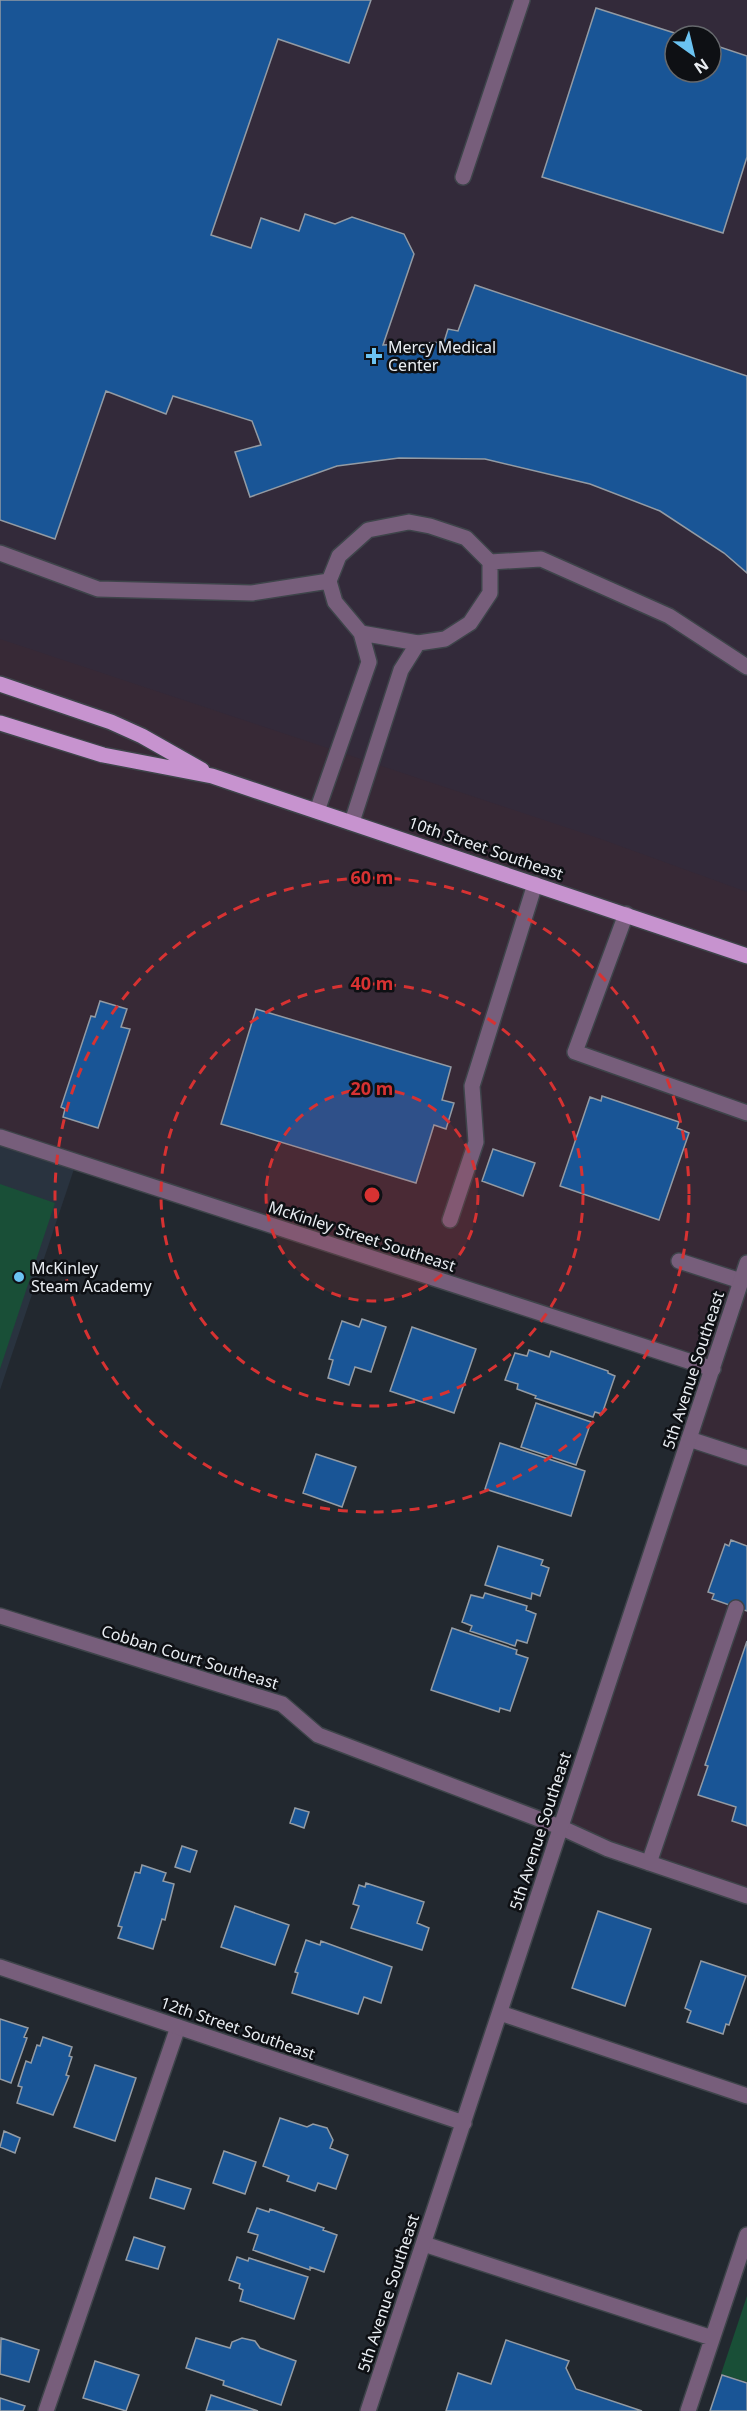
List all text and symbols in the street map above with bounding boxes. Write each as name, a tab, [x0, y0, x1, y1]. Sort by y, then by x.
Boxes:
north arrow	[663, 24, 723, 84]
text: N	[690, 54, 713, 79]
place label: Mercy Medical Center	[388, 336, 496, 376]
marker: Mercy Medical Center	[365, 347, 383, 365]
street label: 10th Street Southeast	[406, 811, 567, 885]
text: 60 m	[351, 865, 393, 889]
text: 40 m	[351, 971, 393, 995]
text: 20 m	[351, 1076, 393, 1100]
centre of rings	[362, 1185, 382, 1205]
street label: McKinley Street Southeast	[266, 1195, 459, 1277]
place label: McKinley Steam Academy	[31, 1257, 152, 1297]
marker: McKinley Steam Academy	[12, 1270, 26, 1284]
street label: 5th Avenue Southeast	[657, 1288, 729, 1452]
street label: Cobban Court Southeast	[99, 1620, 281, 1695]
street label: 5th Avenue Southeast	[504, 1749, 576, 1913]
street label: 12th Street Southeast	[158, 1991, 319, 2065]
street label: 5th Avenue Southeast	[352, 2211, 424, 2375]

